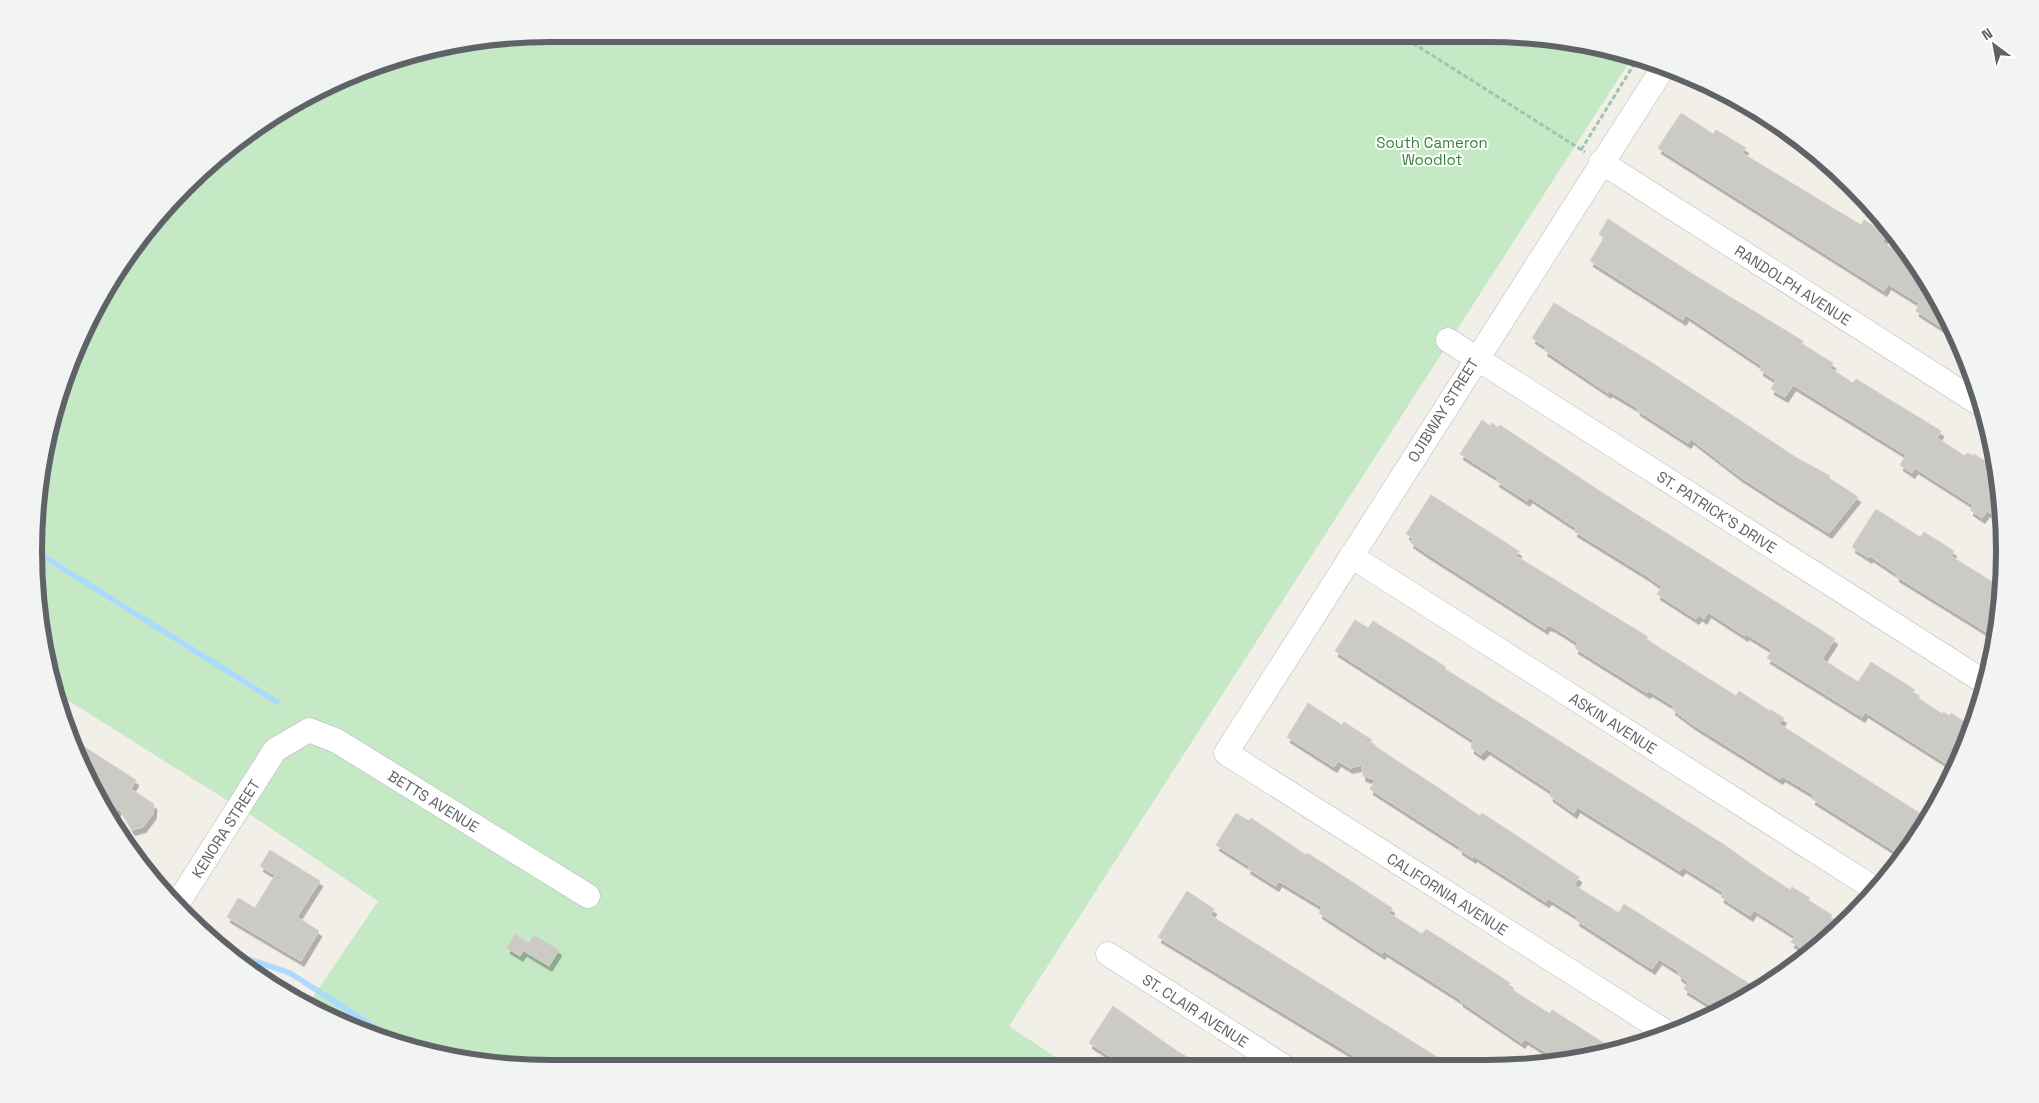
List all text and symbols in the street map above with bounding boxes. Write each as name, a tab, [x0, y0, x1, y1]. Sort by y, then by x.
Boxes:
north arrow	[1969, 20, 2019, 70]
text: N	[1978, 24, 1996, 44]
park label: South Cameron Woodlot	[1376, 133, 1488, 169]
street label: RANDOLPH AVENUE	[1731, 241, 1855, 329]
street label: OJIBWAY STREET	[1403, 354, 1483, 466]
street label: ST. PATRICK'S DRIVE	[1654, 466, 1780, 557]
street label: ASKIN AVENUE	[1566, 688, 1661, 758]
street label: BETTS AVENUE	[385, 765, 483, 836]
street label: KENORA STREET	[187, 775, 264, 881]
street label: CALIFORNIA AVENUE	[1384, 848, 1512, 939]
street label: ST. CLAIR AVENUE	[1139, 969, 1252, 1051]

